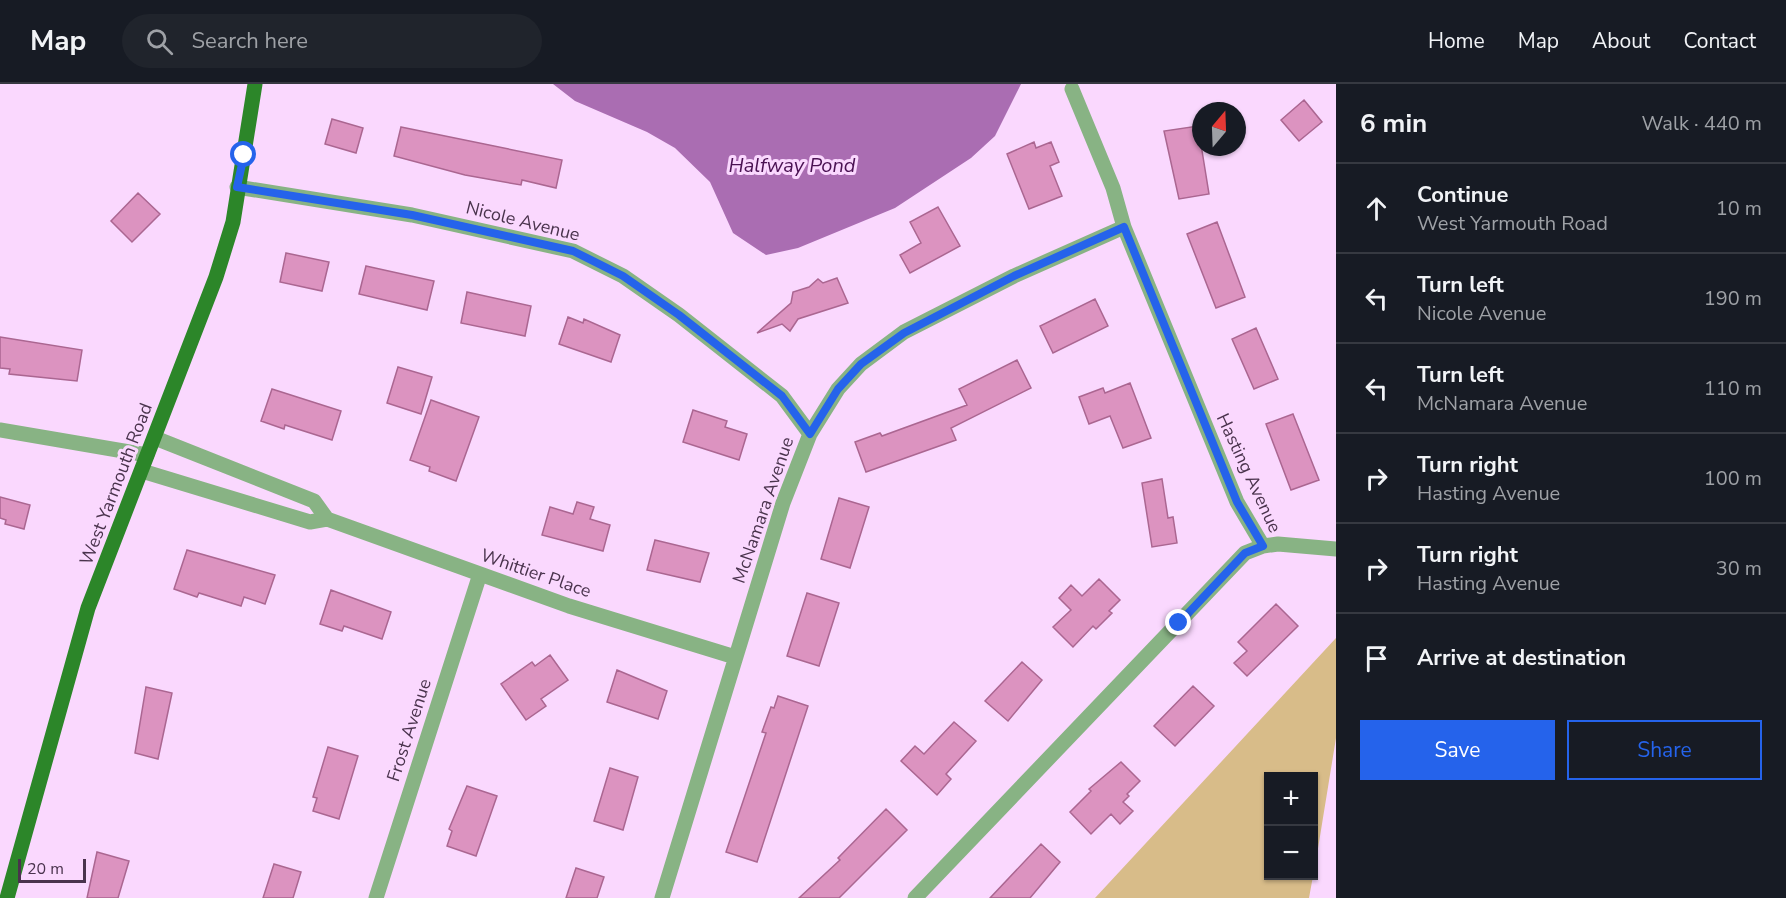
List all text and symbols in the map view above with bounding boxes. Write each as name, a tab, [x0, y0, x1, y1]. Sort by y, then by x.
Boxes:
search box	[122, 14, 542, 68]
text: Map	[30, 22, 86, 60]
icon: search	[143, 25, 176, 58]
text: Search here	[191, 26, 308, 56]
text: Home	[1428, 27, 1485, 55]
text: Map	[1518, 27, 1559, 55]
text: About	[1592, 27, 1650, 55]
text: Contact	[1683, 27, 1756, 55]
north arrow	[1192, 102, 1246, 156]
text: 6 min	[1360, 106, 1427, 141]
text: Walk · 440 m	[1642, 110, 1762, 137]
route start	[230, 141, 256, 167]
water label: Halfway Pond	[729, 152, 856, 179]
text: Continue	[1417, 180, 1508, 210]
icon: ahead	[1360, 192, 1393, 225]
street label: Nicole Avenue	[464, 195, 582, 247]
text: 10 m	[1716, 195, 1762, 222]
text: West Yarmouth Road	[1417, 210, 1608, 237]
text: Turn left	[1417, 270, 1504, 300]
icon: left	[1360, 282, 1393, 315]
text: 190 m	[1704, 285, 1762, 312]
text: Nicole Avenue	[1417, 300, 1546, 327]
text: Turn left	[1417, 360, 1504, 390]
icon: left	[1360, 372, 1393, 405]
text: 110 m	[1704, 375, 1762, 402]
text: McNamara Avenue	[1417, 390, 1587, 417]
street label: West Yarmouth Road	[74, 400, 158, 568]
street label: Hasting Avenue	[1211, 409, 1287, 537]
street label: McNamara Avenue	[727, 434, 799, 586]
text: Turn right	[1417, 450, 1518, 480]
icon: right	[1360, 462, 1393, 495]
text: 100 m	[1704, 465, 1762, 492]
text: Hasting Avenue	[1417, 480, 1560, 507]
text: Turn right	[1417, 540, 1518, 570]
street label: Whittier Place	[478, 543, 594, 603]
icon: right	[1360, 552, 1393, 585]
text: 30 m	[1716, 555, 1762, 582]
text: Hasting Avenue	[1417, 570, 1560, 597]
route end	[1165, 609, 1191, 635]
icon: arrive	[1360, 642, 1393, 675]
text: Arrive at destination	[1417, 643, 1626, 673]
street label: Frost Avenue	[381, 676, 437, 784]
button: Save	[1360, 720, 1555, 780]
button: Share	[1567, 720, 1762, 780]
map controls	[1264, 772, 1318, 880]
button: +	[1264, 772, 1318, 826]
button: −	[1264, 826, 1318, 880]
scale bar	[18, 856, 86, 884]
text: 20 m	[27, 858, 64, 880]

